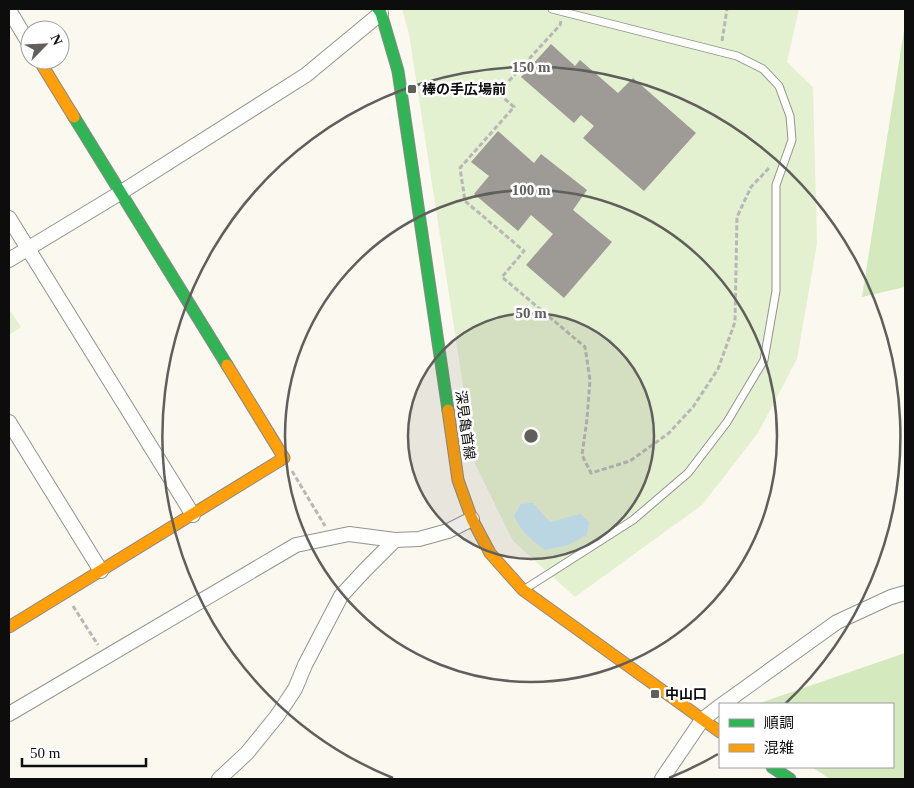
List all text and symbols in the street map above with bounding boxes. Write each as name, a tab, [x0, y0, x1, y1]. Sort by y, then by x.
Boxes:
north arrow	[20, 20, 70, 70]
text: N	[48, 32, 65, 48]
text: 150 m	[512, 59, 551, 75]
place label: 棒の手広場前	[422, 81, 506, 97]
marker: 棒の手広場前	[406, 83, 418, 95]
text: 100 m	[512, 182, 551, 198]
text: 50 m	[515, 305, 547, 321]
street label: 深見亀首線	[453, 389, 477, 461]
centre of rings	[522, 427, 540, 445]
place label: 中山口	[665, 687, 707, 702]
marker: 中山口	[649, 688, 661, 700]
legend	[719, 703, 894, 768]
text: 順調	[764, 715, 794, 731]
scale bar	[22, 736, 146, 768]
text: 混雑	[764, 740, 794, 756]
text: 50 m	[30, 745, 61, 761]

